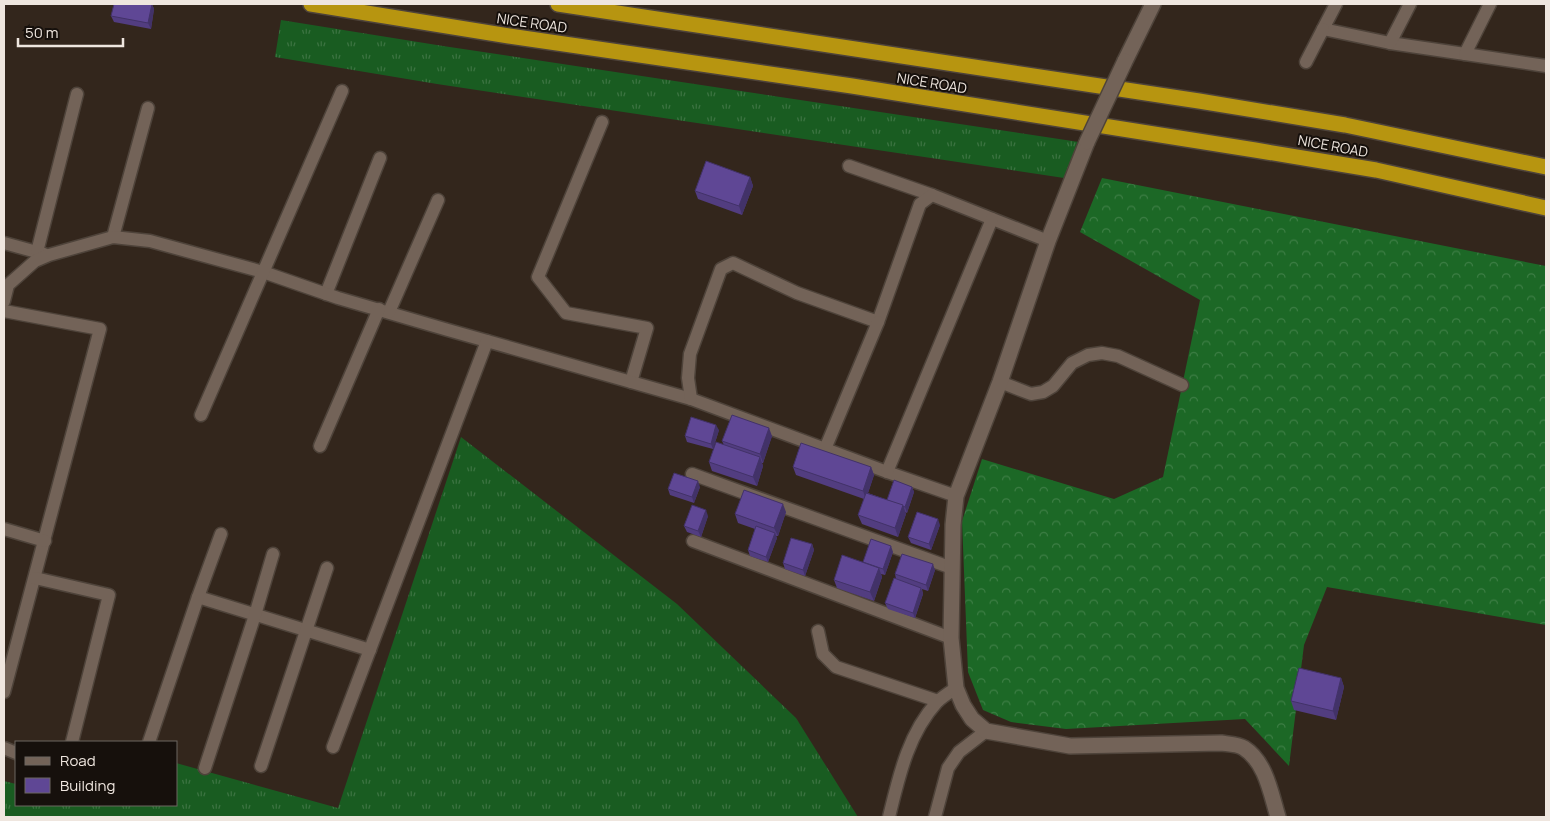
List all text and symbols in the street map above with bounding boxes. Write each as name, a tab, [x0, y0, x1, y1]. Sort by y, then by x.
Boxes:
street label: NICE ROAD	[496, 8, 568, 37]
scale bar	[18, 15, 122, 47]
text: 50 m	[25, 22, 59, 43]
street label: NICE ROAD	[896, 68, 968, 97]
street label: NICE ROAD	[1297, 130, 1370, 161]
legend	[15, 741, 178, 806]
text: Road	[60, 750, 96, 771]
text: Building	[60, 775, 115, 796]

